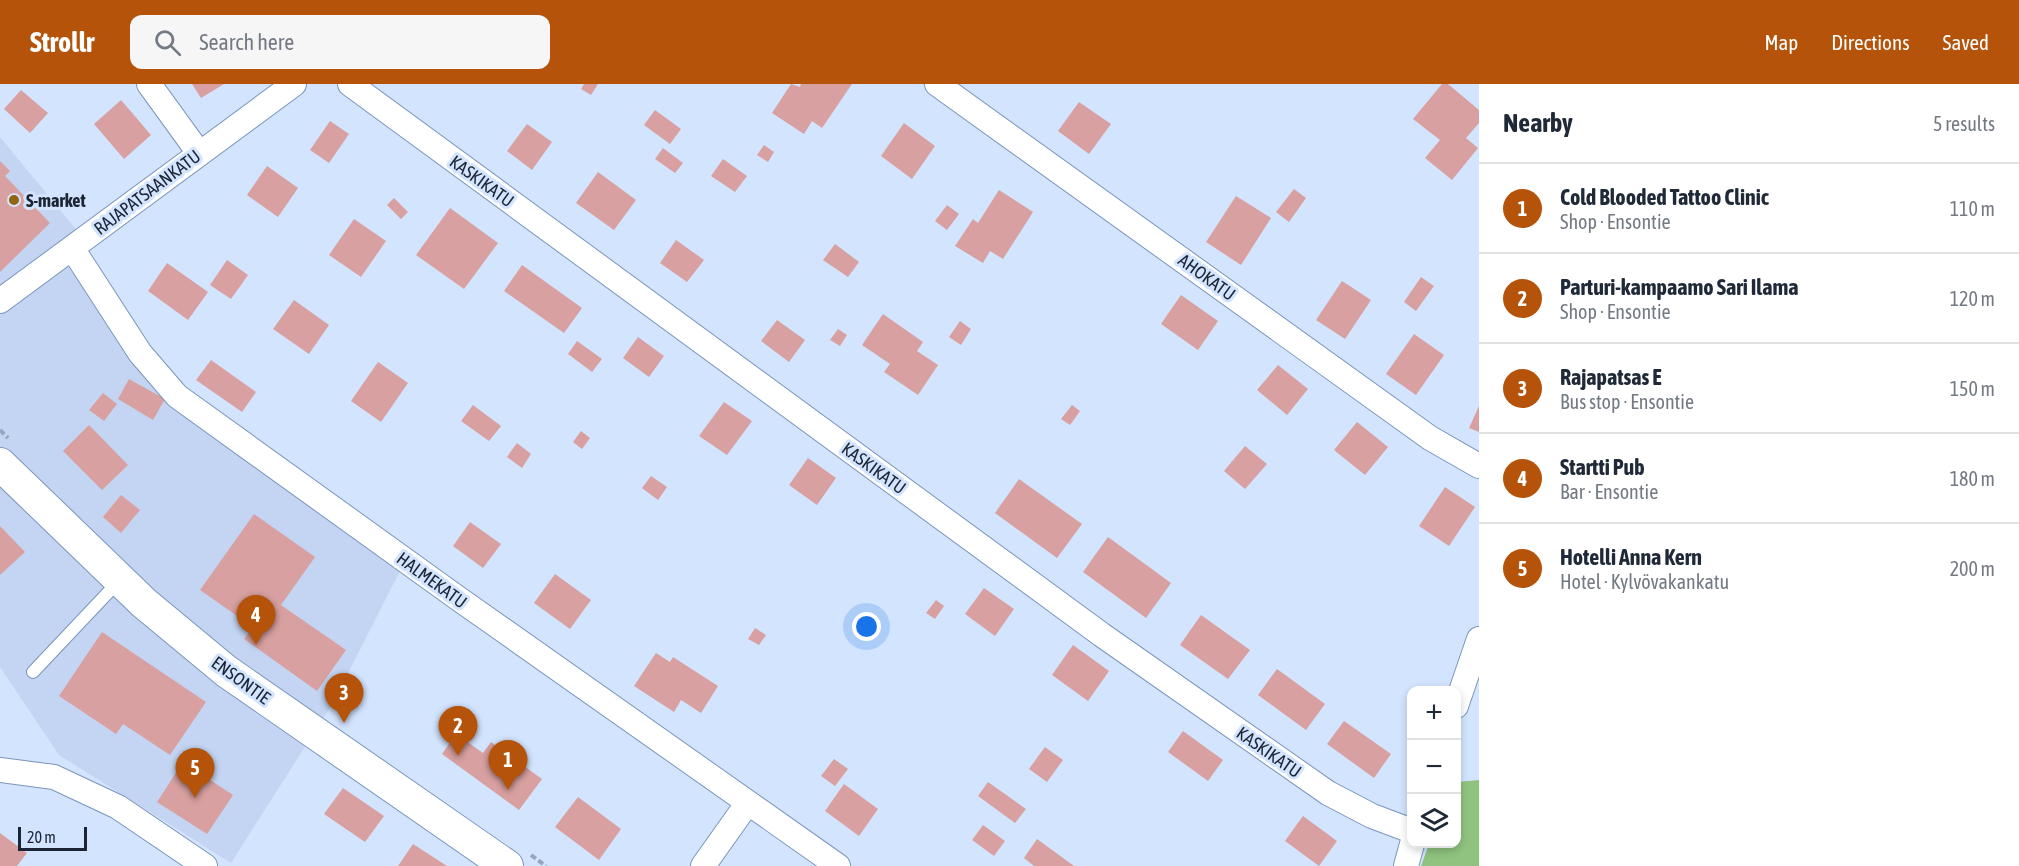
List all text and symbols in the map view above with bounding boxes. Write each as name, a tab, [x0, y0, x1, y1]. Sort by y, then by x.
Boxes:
search box	[130, 15, 550, 69]
text: Strollr	[30, 26, 94, 58]
icon: search	[151, 26, 184, 59]
text: Search here	[199, 29, 294, 55]
text: Map	[1764, 30, 1798, 54]
text: Directions	[1831, 30, 1910, 54]
text: Saved	[1943, 30, 1989, 54]
text: Nearby	[1503, 108, 1573, 138]
text: 5 results	[1933, 112, 1995, 135]
street label: RAJAPATSAANKATU	[90, 145, 204, 239]
street label: KASKIKATU	[446, 151, 518, 211]
text: Cold Blooded Tattoo Clinic	[1560, 184, 1769, 210]
place label: S-market	[26, 190, 86, 211]
marker: S-market	[7, 193, 21, 207]
text: 1	[1518, 197, 1527, 220]
text: 110 m	[1950, 197, 1995, 220]
text: Shop · Ensontie	[1560, 210, 1671, 233]
street label: AHOKATU	[1174, 249, 1240, 305]
text: Parturi-kampaamo Sari Ilama	[1560, 274, 1798, 300]
text: 2	[1518, 287, 1527, 310]
text: 120 m	[1950, 287, 1995, 310]
text: Shop · Ensontie	[1560, 300, 1671, 323]
text: Rajapatsas E	[1560, 364, 1662, 390]
text: 3	[1518, 377, 1527, 400]
text: 150 m	[1950, 377, 1995, 400]
text: Bus stop · Ensontie	[1560, 390, 1694, 413]
street label: KASKIKATU	[838, 438, 910, 498]
text: Startti Pub	[1560, 454, 1645, 480]
text: 4	[1518, 467, 1527, 490]
text: 180 m	[1950, 467, 1995, 490]
text: Bar · Ensontie	[1560, 480, 1658, 503]
text: Hotelli Anna Kern	[1560, 544, 1702, 570]
street label: HALMEKATU	[393, 548, 471, 612]
text: 5	[1518, 557, 1527, 580]
text: 200 m	[1950, 557, 1995, 580]
text: Hotel · Kylvövakankatu	[1560, 570, 1729, 593]
pin: 4	[236, 596, 276, 645]
your location	[852, 612, 881, 641]
street label: ENSONTIE	[208, 652, 275, 708]
pin: 3	[324, 674, 364, 723]
map controls	[1407, 686, 1461, 848]
button: +	[1407, 686, 1461, 740]
pin: 2	[438, 706, 478, 756]
street label: KASKIKATU	[1233, 722, 1305, 782]
pin: 1	[488, 740, 528, 790]
button: −	[1407, 740, 1461, 794]
pin: 5	[176, 748, 214, 798]
button: layers	[1407, 794, 1461, 848]
scale bar	[18, 824, 87, 852]
text: 20 m	[27, 828, 56, 846]

